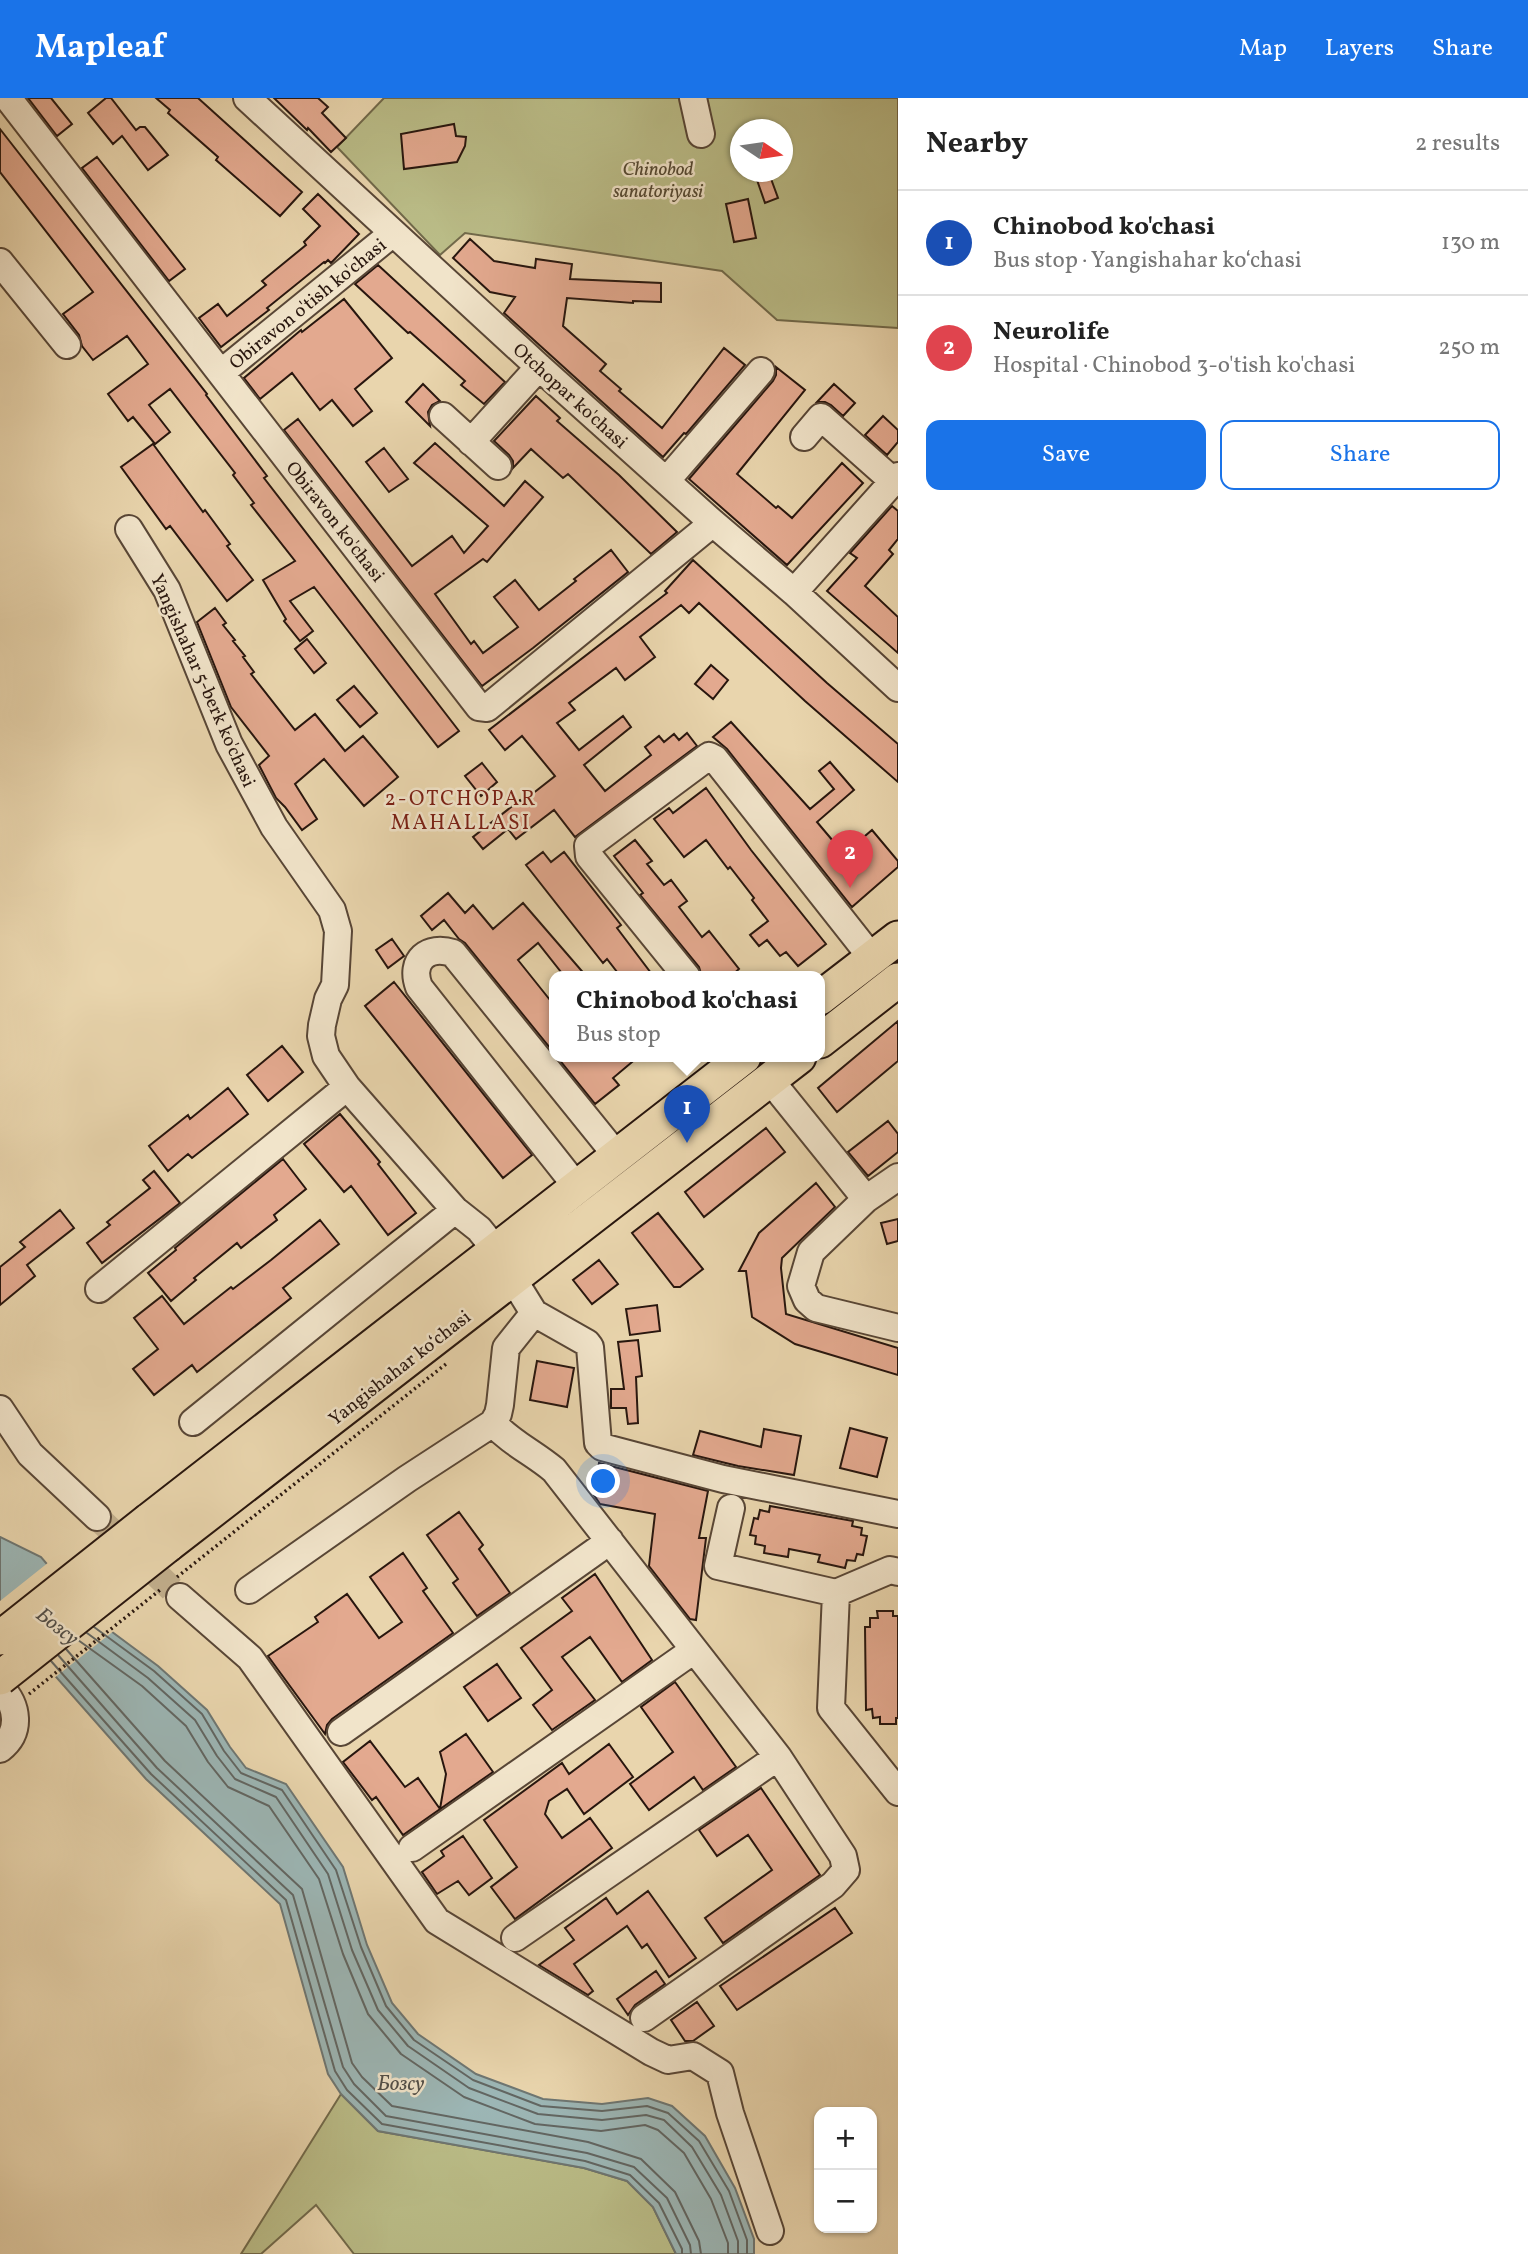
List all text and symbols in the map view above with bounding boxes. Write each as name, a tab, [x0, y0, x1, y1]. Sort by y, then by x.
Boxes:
text: Mapleaf	[35, 26, 165, 72]
text: Map	[1239, 32, 1287, 66]
text: Layers	[1325, 32, 1394, 66]
text: Share	[1432, 32, 1493, 66]
north arrow	[730, 119, 793, 182]
text: Nearby	[926, 123, 1028, 165]
text: 2 results	[1415, 128, 1500, 160]
park label: Chinobod sanatoriyasi	[613, 157, 703, 205]
text: Chinobod ko'chasi	[993, 209, 1215, 245]
text: 1	[944, 227, 954, 259]
text: 130 m	[1441, 227, 1500, 259]
street label: Obiravon o'tish ko'chasi	[224, 233, 393, 376]
text: Bus stop · Yangishahar ko‘chasi	[993, 245, 1302, 277]
text: Neurolife	[993, 314, 1110, 350]
text: 2	[943, 332, 955, 364]
text: 250 m	[1438, 332, 1500, 364]
street label: Otchopar ko'chasi	[506, 338, 633, 455]
text: Hospital · Chinobod 3-o'tish ko'chasi	[993, 350, 1355, 382]
button: Save	[926, 420, 1206, 490]
button: Share	[1220, 420, 1500, 490]
street label: Obiravon ko'chasi	[279, 456, 390, 588]
street label: Yangishahar 5-berk ko'chasi	[143, 570, 261, 792]
district label: 2-OTCHOPAR MAHALLASI	[385, 785, 537, 838]
pin: 2	[827, 830, 873, 888]
popup	[549, 971, 825, 1062]
text: Chinobod ko'chasi	[576, 983, 798, 1019]
text: Bus stop	[576, 1019, 661, 1051]
pin: 1	[664, 1085, 710, 1143]
street label: Yangishahar ko‘chasi	[324, 1305, 477, 1432]
your location	[586, 1464, 620, 1498]
water label: Бозсу	[30, 1601, 85, 1653]
water label: Бозсу	[377, 2070, 425, 2099]
map controls	[814, 2107, 877, 2233]
button: +	[814, 2107, 877, 2170]
button: −	[814, 2170, 877, 2233]

